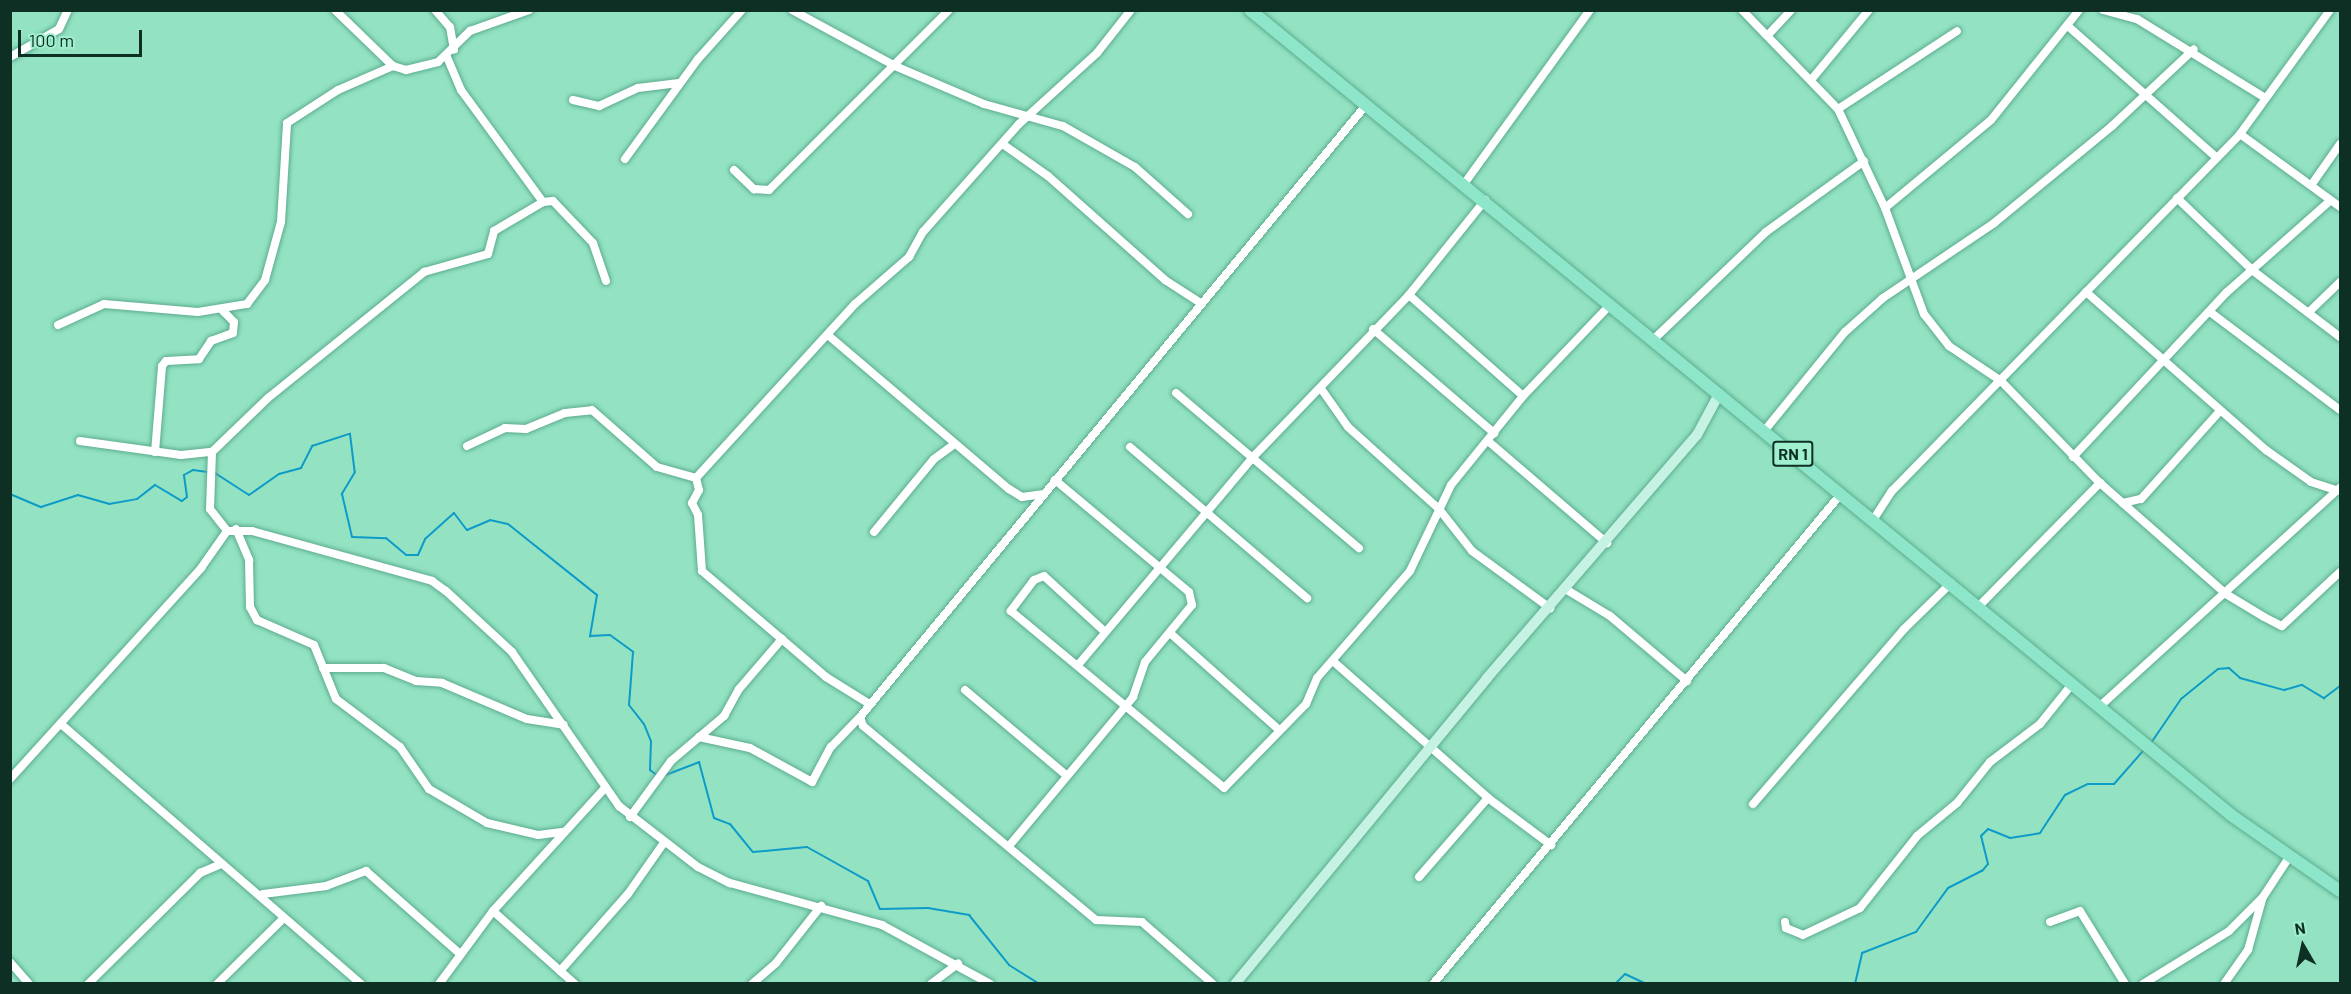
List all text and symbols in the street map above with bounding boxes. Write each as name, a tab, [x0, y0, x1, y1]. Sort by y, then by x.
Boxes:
scale bar	[21, 18, 146, 56]
text: 100 m	[29, 29, 74, 51]
road number: RN 1	[1772, 441, 1814, 467]
north arrow	[2273, 916, 2333, 976]
text: N	[2293, 918, 2307, 938]

